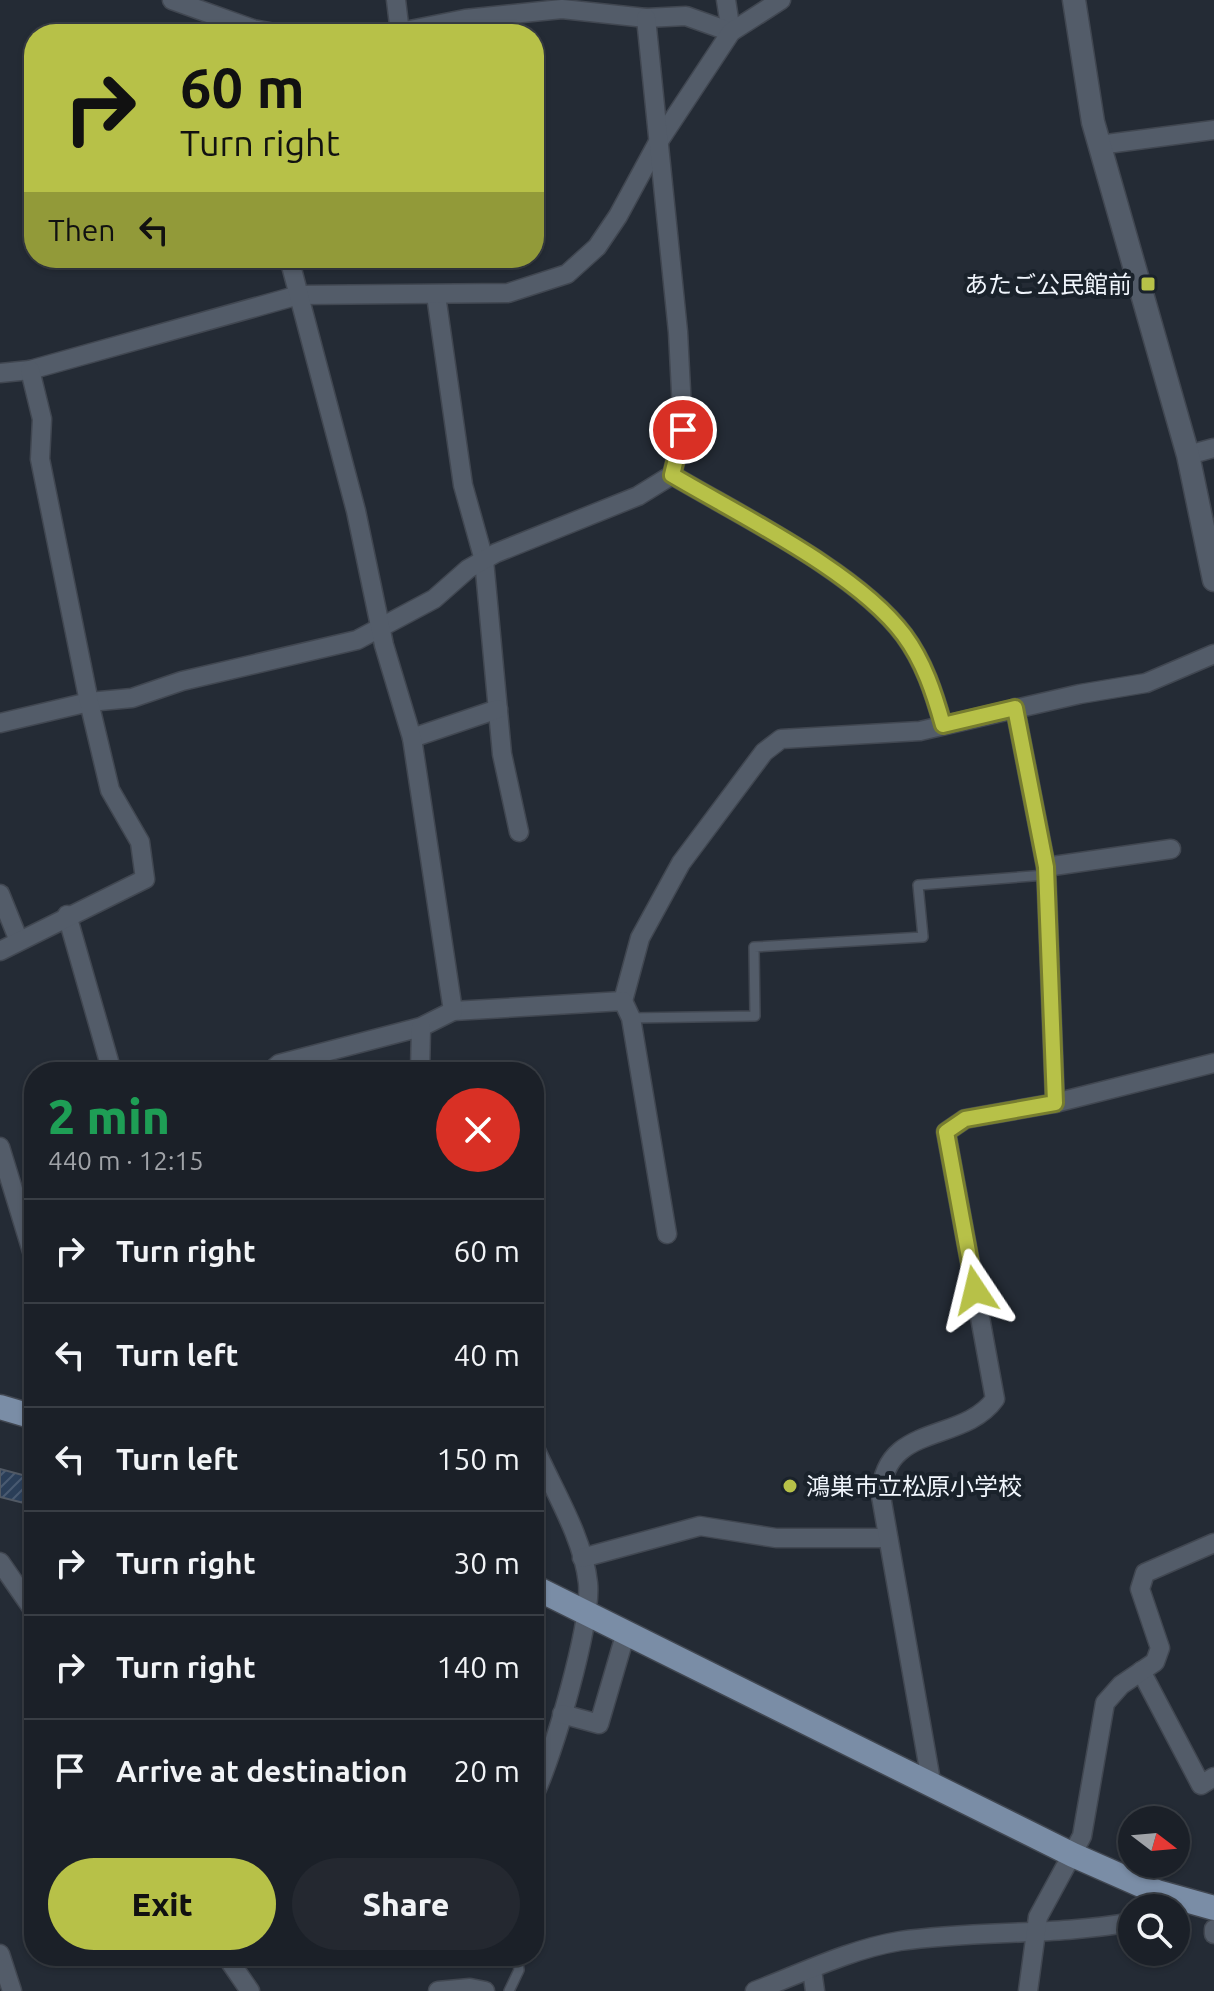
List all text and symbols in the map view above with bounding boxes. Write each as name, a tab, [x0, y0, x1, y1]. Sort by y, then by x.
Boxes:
icon: right	[48, 56, 152, 160]
text: 60 m	[180, 56, 305, 119]
text: Turn right	[180, 122, 340, 163]
icon: left	[132, 208, 176, 252]
text: Then	[48, 213, 116, 247]
place label: あたご公民館前	[964, 271, 1132, 298]
marker: あたご公民館前	[1139, 275, 1157, 293]
pin	[649, 396, 717, 464]
icon: arrive	[661, 408, 705, 452]
button: close	[436, 1088, 520, 1172]
text: 2 min	[48, 1089, 170, 1143]
text: 440 m · 12:15	[48, 1146, 204, 1175]
icon: right	[48, 1229, 92, 1273]
text: Turn right	[116, 1234, 256, 1268]
text: 60 m	[453, 1234, 520, 1268]
position arrow	[933, 1248, 1017, 1332]
icon: left	[48, 1333, 92, 1377]
text: Turn left	[116, 1338, 238, 1372]
text: 40 m	[453, 1338, 520, 1372]
icon: left	[48, 1437, 92, 1481]
text: Turn left	[116, 1442, 238, 1476]
text: 150 m	[436, 1442, 520, 1476]
place label: 鴻巣市立松原小学校	[806, 1473, 1022, 1500]
marker: 鴻巣市立松原小学校	[781, 1477, 799, 1495]
icon: right	[48, 1541, 92, 1585]
text: Turn right	[116, 1546, 256, 1580]
text: 30 m	[453, 1546, 520, 1580]
icon: right	[48, 1645, 92, 1689]
text: Turn right	[116, 1650, 256, 1684]
text: 140 m	[436, 1650, 520, 1684]
icon: arrive	[48, 1749, 92, 1793]
text: Arrive at destination	[116, 1754, 408, 1788]
text: 20 m	[453, 1754, 520, 1788]
north arrow	[1118, 1806, 1190, 1878]
map controls	[1118, 1806, 1190, 1966]
button: Exit	[48, 1858, 276, 1950]
button: Share	[292, 1858, 520, 1950]
button: search	[1118, 1894, 1190, 1966]

